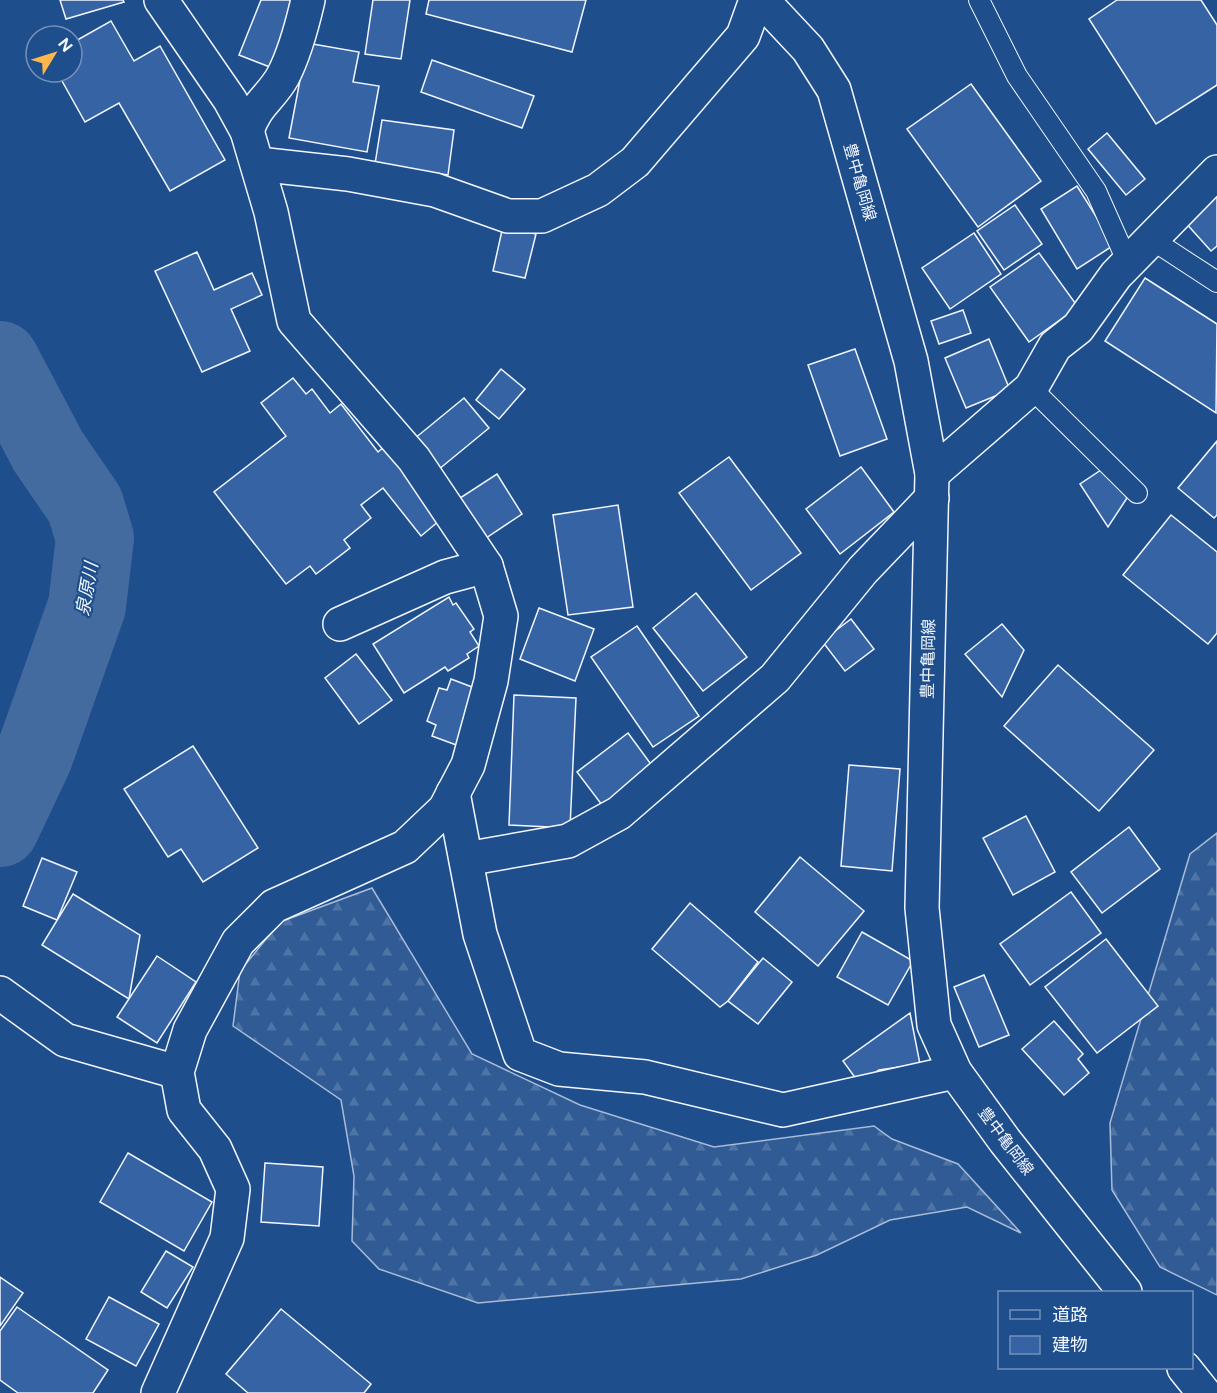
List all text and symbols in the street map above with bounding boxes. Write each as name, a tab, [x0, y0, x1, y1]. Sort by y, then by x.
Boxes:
north arrow	[24, 24, 84, 84]
text: N	[54, 34, 77, 56]
street label: 豊中亀岡線	[840, 141, 880, 223]
water label: 泉原川	[71, 559, 103, 617]
street label: 豊中亀岡線	[918, 619, 938, 699]
street label: 豊中亀岡線	[974, 1103, 1038, 1179]
legend	[998, 1291, 1193, 1369]
text: 道路	[1052, 1304, 1088, 1326]
text: 建物	[1052, 1334, 1088, 1356]

